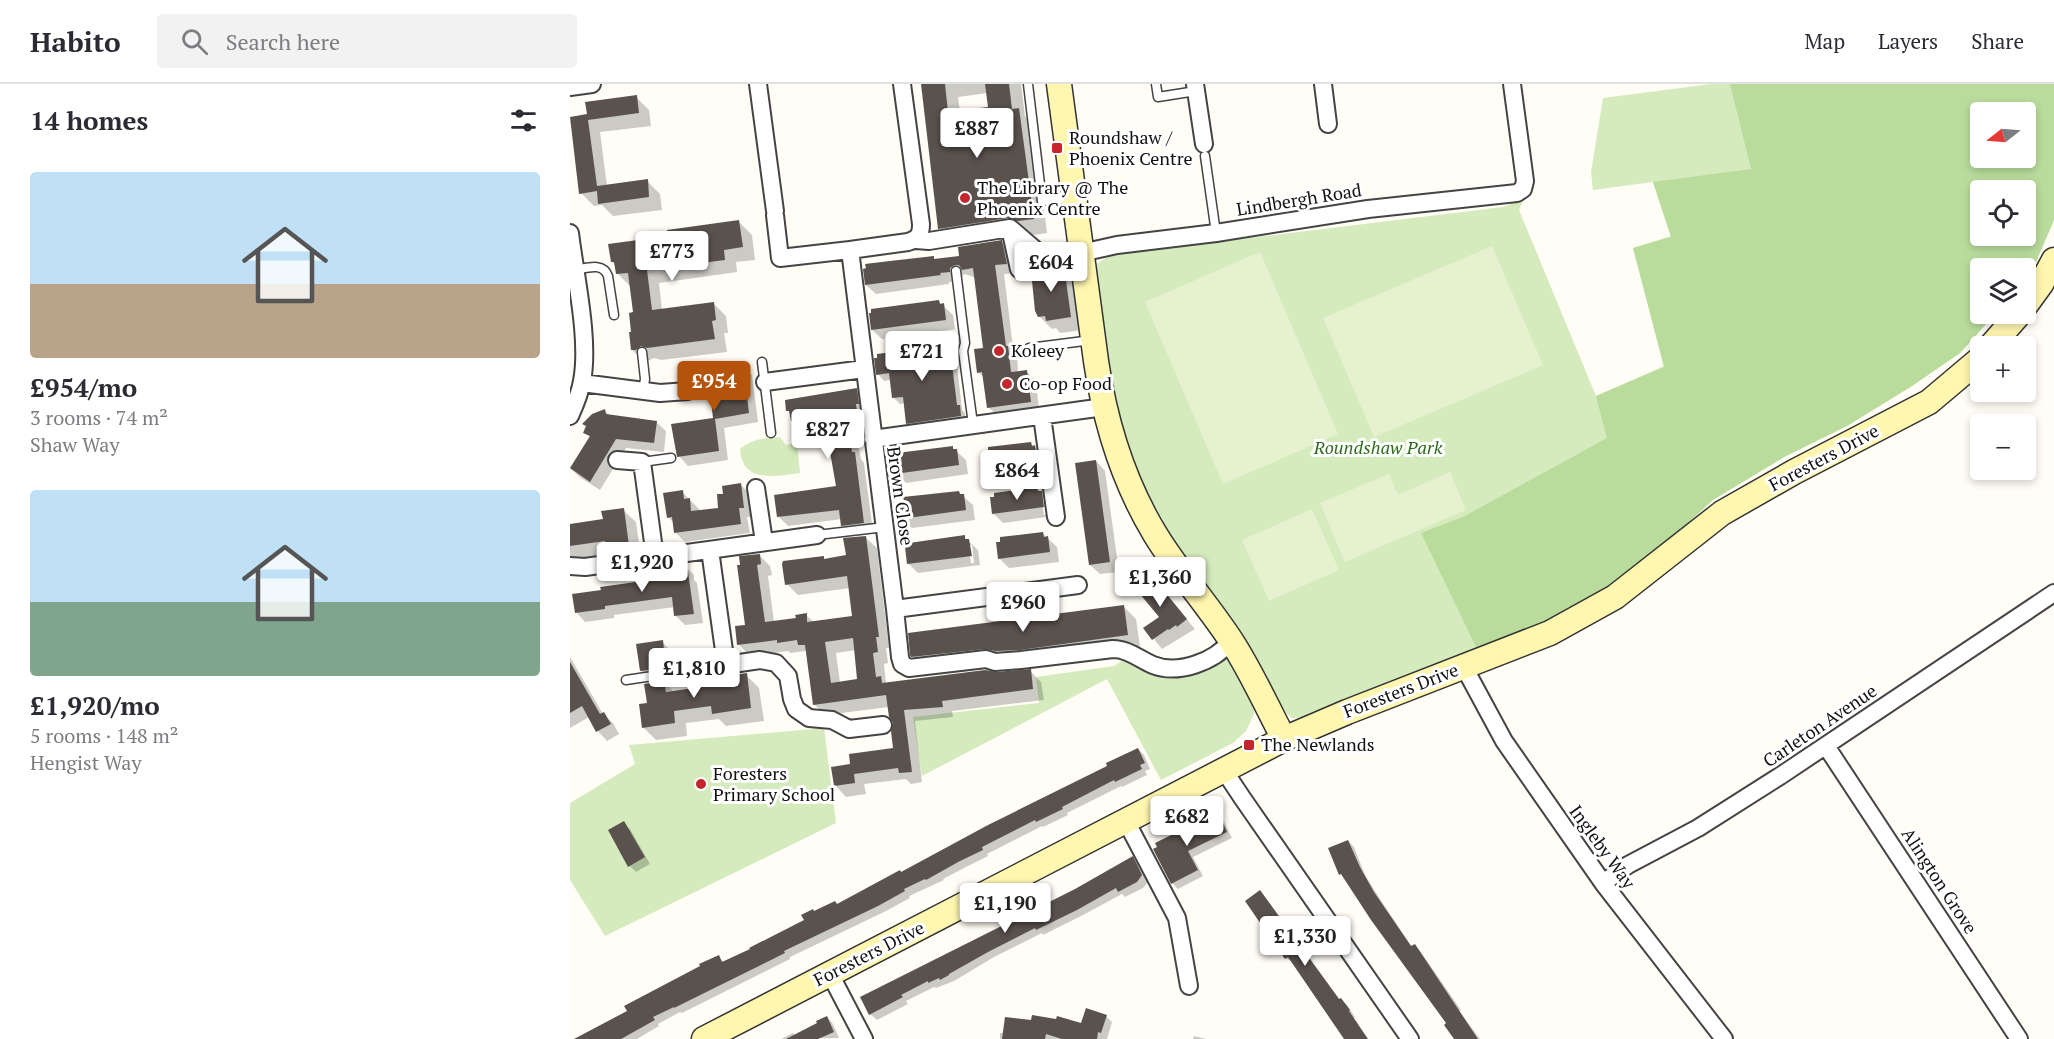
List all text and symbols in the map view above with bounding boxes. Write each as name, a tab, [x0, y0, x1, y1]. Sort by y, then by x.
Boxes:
search box	[157, 14, 577, 68]
text: Habito	[30, 23, 121, 60]
icon: search	[178, 25, 211, 58]
text: Search here	[226, 27, 340, 56]
text: Map	[1804, 27, 1845, 55]
text: Layers	[1878, 27, 1938, 55]
text: Share	[1971, 27, 2024, 55]
north arrow	[1970, 102, 2036, 168]
map controls	[1970, 102, 2036, 480]
text: 14 homes	[30, 103, 148, 137]
icon: filters	[507, 104, 540, 137]
pin: £887	[941, 108, 1013, 159]
text: £887	[954, 114, 1000, 141]
place label: Roundshaw / Phoenix Centre	[1069, 125, 1193, 170]
marker: Roundshaw / Phoenix Centre	[1050, 141, 1064, 155]
place label: The Library @ The Phoenix Centre	[977, 175, 1128, 220]
street label: Lindbergh Road	[1235, 177, 1363, 221]
button: locate	[1970, 180, 2036, 246]
marker: The Library @ The Phoenix Centre	[958, 191, 972, 205]
icon: home	[231, 211, 339, 319]
pin: £773	[636, 231, 708, 282]
text: £773	[649, 237, 695, 264]
pin: £604	[1015, 242, 1087, 293]
text: £604	[1028, 248, 1074, 275]
button: layers	[1970, 258, 2036, 324]
pin: £721	[886, 331, 958, 382]
button: +	[1970, 336, 2036, 402]
text: £721	[899, 337, 945, 364]
place label: Koleey	[1011, 338, 1065, 362]
marker: Koleey	[992, 344, 1006, 358]
pin: £954	[678, 361, 750, 412]
text: £954	[691, 367, 737, 394]
text: £954/mo	[30, 370, 137, 404]
place label: Co-op Food	[1019, 371, 1112, 395]
marker: Co-op Food	[1000, 377, 1014, 391]
text: 3 rooms · 74 m²	[30, 404, 168, 431]
pin: £827	[792, 409, 864, 460]
button: −	[1970, 414, 2036, 480]
text: £827	[805, 415, 851, 442]
street label: Foresters Drive	[1764, 418, 1883, 496]
text: Shaw Way	[30, 431, 120, 458]
park label: Roundshaw Park	[1313, 435, 1443, 459]
street label: Brown Close	[882, 445, 920, 547]
pin: £864	[981, 450, 1053, 501]
text: £864	[994, 456, 1040, 483]
icon: home	[231, 529, 339, 637]
pin: £1,920	[593, 542, 691, 593]
text: £1,920	[611, 548, 673, 575]
pin: £1,360	[1111, 557, 1209, 608]
text: £1,360	[1129, 563, 1191, 590]
pin: £960	[987, 582, 1059, 633]
text: £960	[1000, 588, 1046, 615]
pin: £1,810	[645, 648, 743, 699]
text: £1,810	[663, 654, 725, 681]
street label: Foresters Drive	[1340, 657, 1462, 723]
street label: Carleton Avenue	[1758, 678, 1881, 772]
text: £1,920/mo	[30, 688, 160, 722]
text: 5 rooms · 148 m²	[30, 722, 178, 749]
place label: The Newlands	[1261, 732, 1374, 756]
marker: The Newlands	[1242, 738, 1256, 752]
text: Hengist Way	[30, 749, 142, 776]
place label: Foresters Primary School	[713, 761, 835, 806]
marker: Foresters Primary School	[694, 777, 708, 791]
pin: £682	[1151, 796, 1223, 847]
street label: Ingleby Way	[1564, 800, 1642, 894]
text: £682	[1164, 802, 1210, 829]
street label: Alington Grove	[1897, 823, 1983, 938]
pin: £1,190	[956, 883, 1054, 934]
text: £1,190	[974, 889, 1036, 916]
street label: Foresters Drive	[809, 915, 928, 991]
pin: £1,330	[1256, 916, 1354, 967]
text: £1,330	[1274, 922, 1336, 949]

